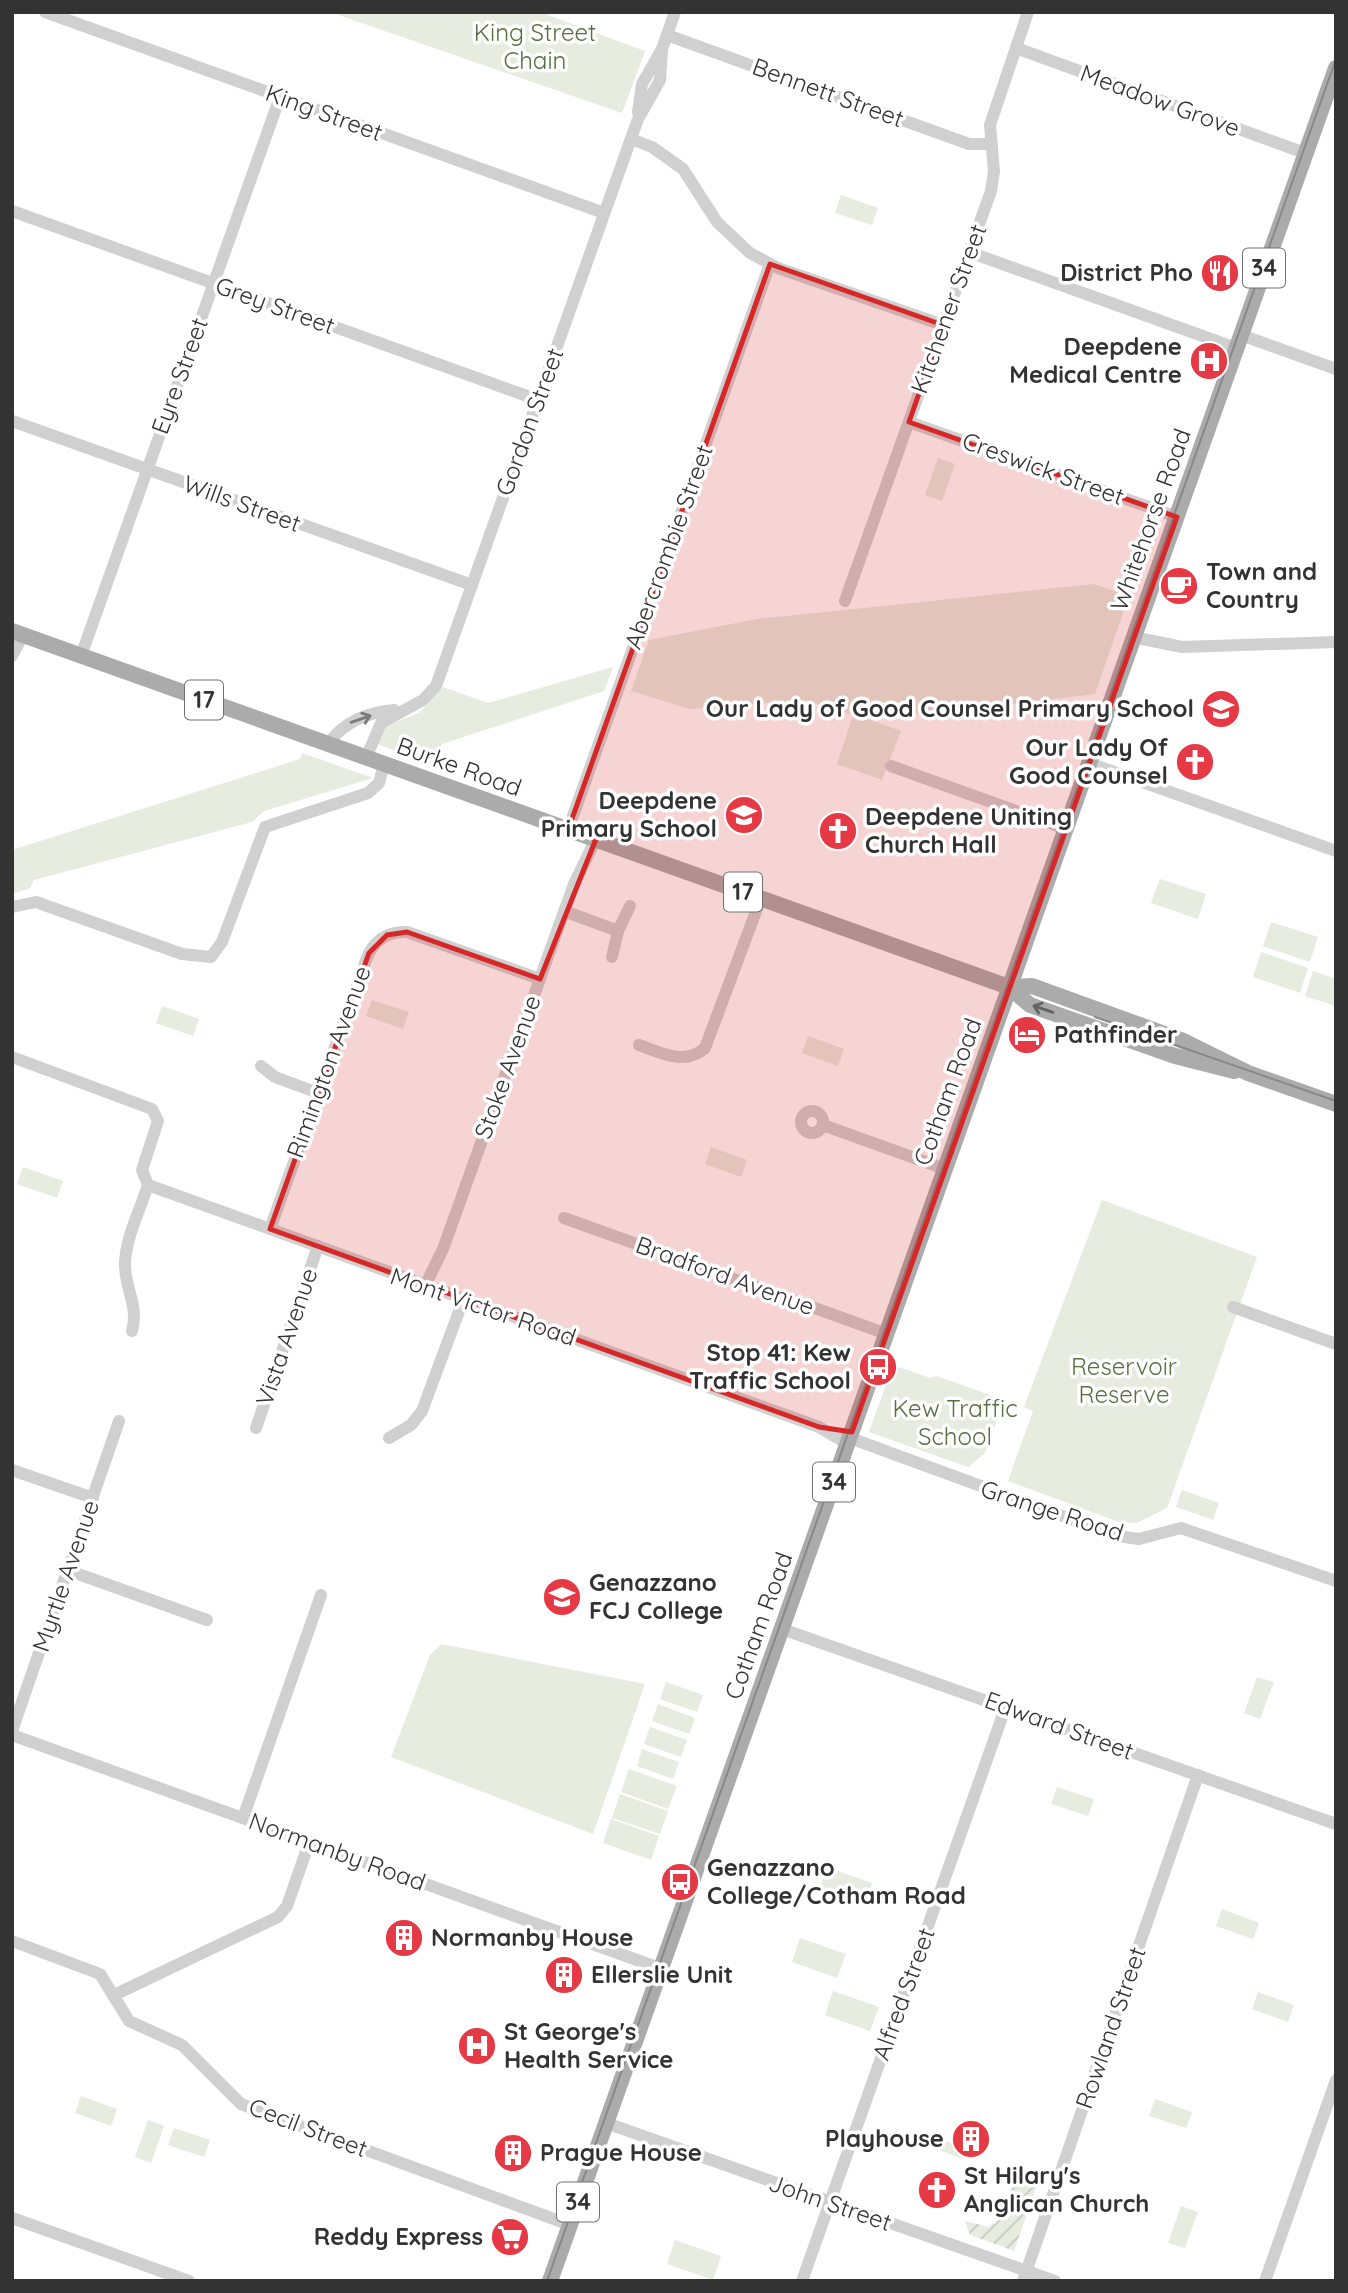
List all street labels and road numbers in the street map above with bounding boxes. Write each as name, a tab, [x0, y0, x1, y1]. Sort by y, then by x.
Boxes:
street label: Bennett Street	[749, 51, 908, 133]
street label: Meadow Grove	[1076, 57, 1244, 143]
street label: King Street	[262, 77, 387, 147]
street label: Kitchener Street	[904, 220, 993, 397]
road number: 34	[1243, 248, 1285, 288]
street label: Grey Street	[212, 270, 339, 340]
street label: Eyre Street	[144, 313, 214, 438]
street label: Gordon Street	[488, 344, 570, 500]
street label: Whitehorse Road	[1103, 424, 1197, 615]
street label: Creswick Street	[958, 425, 1128, 511]
street label: Abercrombie Street	[617, 440, 719, 653]
street label: Wills Street	[180, 468, 305, 538]
road number: 17	[185, 680, 223, 720]
street label: Burke Road	[393, 730, 526, 802]
road number: 17	[724, 872, 762, 912]
street label: Rimington Avenue	[279, 962, 377, 1162]
street label: Stoke Avenue	[467, 991, 547, 1143]
street label: Cotham Road	[907, 1014, 988, 1169]
street label: Bradford Avenue	[632, 1229, 819, 1321]
street label: Mont Victor Road	[387, 1260, 580, 1352]
street label: Vista Avenue	[248, 1264, 324, 1409]
road number: 34	[813, 1462, 855, 1502]
street label: Grange Road	[977, 1473, 1127, 1547]
street label: Myrtle Avenue	[25, 1496, 105, 1655]
street label: Cotham Road	[718, 1548, 799, 1703]
street label: Edward Street	[981, 1684, 1138, 1766]
street label: Normanby Road	[245, 1805, 430, 1897]
street label: Alfred Street	[865, 1923, 941, 2064]
street label: Rowland Street	[1068, 1943, 1152, 2113]
street label: Cecil Street	[245, 2091, 372, 2163]
street label: John Street	[765, 2167, 896, 2237]
road number: 34	[557, 2182, 599, 2222]

